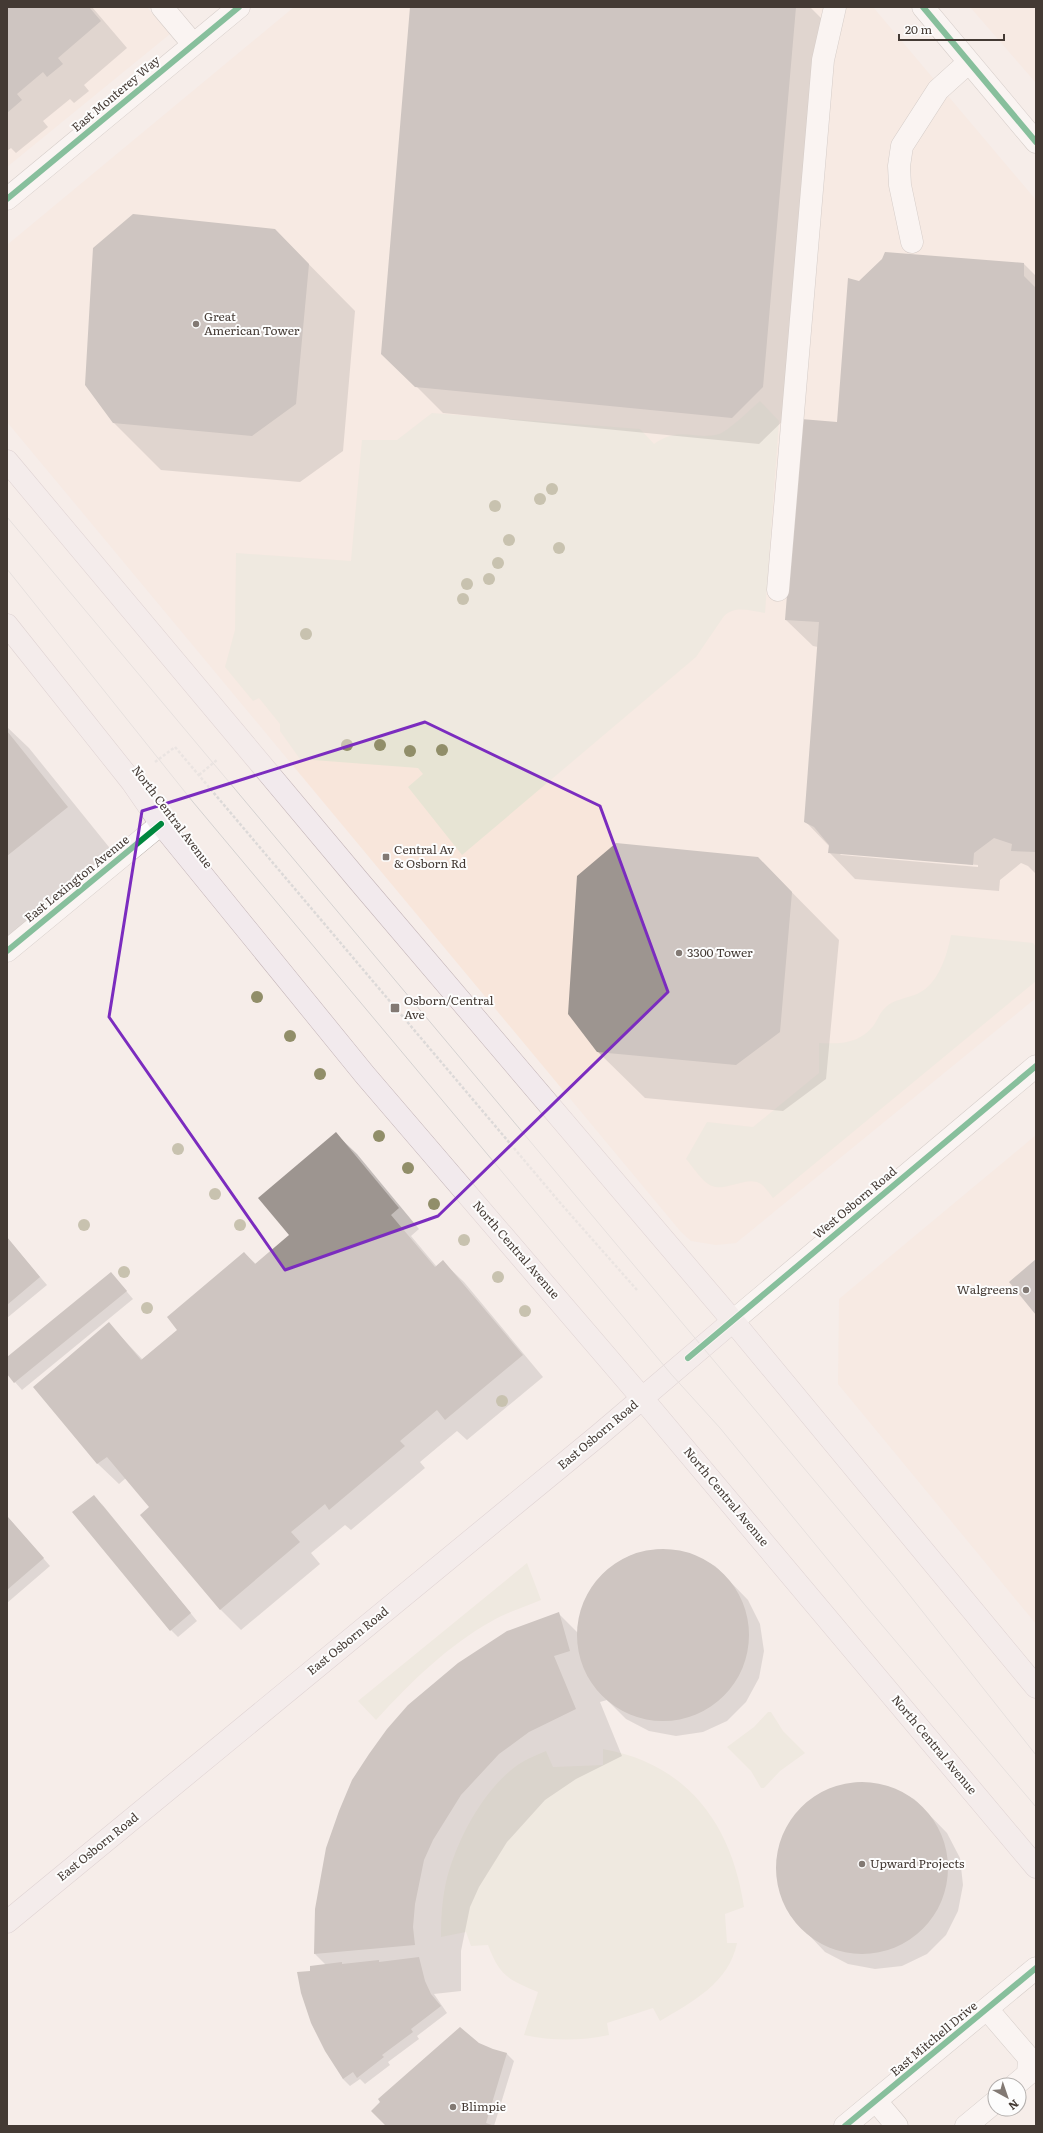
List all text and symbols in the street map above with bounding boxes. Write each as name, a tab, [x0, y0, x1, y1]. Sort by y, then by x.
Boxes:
scale bar	[899, 16, 1004, 42]
text: 20 m	[905, 20, 932, 38]
street label: East Monterey Way	[67, 51, 163, 136]
place label: Great American Tower	[204, 307, 300, 339]
marker: Great American Tower	[191, 319, 201, 329]
street label: North Central Avenue	[128, 761, 217, 872]
street label: East Lexington Avenue	[20, 830, 133, 926]
place label: Central Av & Osborn Rd	[394, 840, 467, 872]
marker: Central Av & Osborn Rd	[381, 852, 391, 862]
place label: 3300 Tower	[687, 943, 753, 961]
marker: 3300 Tower	[674, 948, 684, 958]
place label: Osborn/Central Ave	[404, 991, 494, 1023]
marker: Osborn/Central Ave	[389, 1002, 401, 1014]
street label: West Osborn Road	[809, 1161, 901, 1243]
street label: North Central Avenue	[469, 1196, 564, 1302]
place label: Walgreens	[957, 1280, 1019, 1298]
marker: Walgreens	[1021, 1285, 1031, 1295]
street label: East Osborn Road	[553, 1395, 642, 1473]
street label: North Central Avenue	[680, 1443, 774, 1550]
street label: East Osborn Road	[303, 1601, 392, 1679]
street label: North Central Avenue	[888, 1691, 982, 1798]
street label: East Osborn Road	[53, 1807, 142, 1885]
place label: Upward Projects	[870, 1854, 965, 1872]
marker: Upward Projects	[857, 1859, 867, 1869]
street label: East Mitchell Drive	[886, 1996, 981, 2080]
north arrow	[987, 2077, 1027, 2117]
text: N	[1005, 2096, 1023, 2115]
place label: Blimpie	[461, 2097, 506, 2115]
marker: Blimpie	[448, 2102, 458, 2112]

